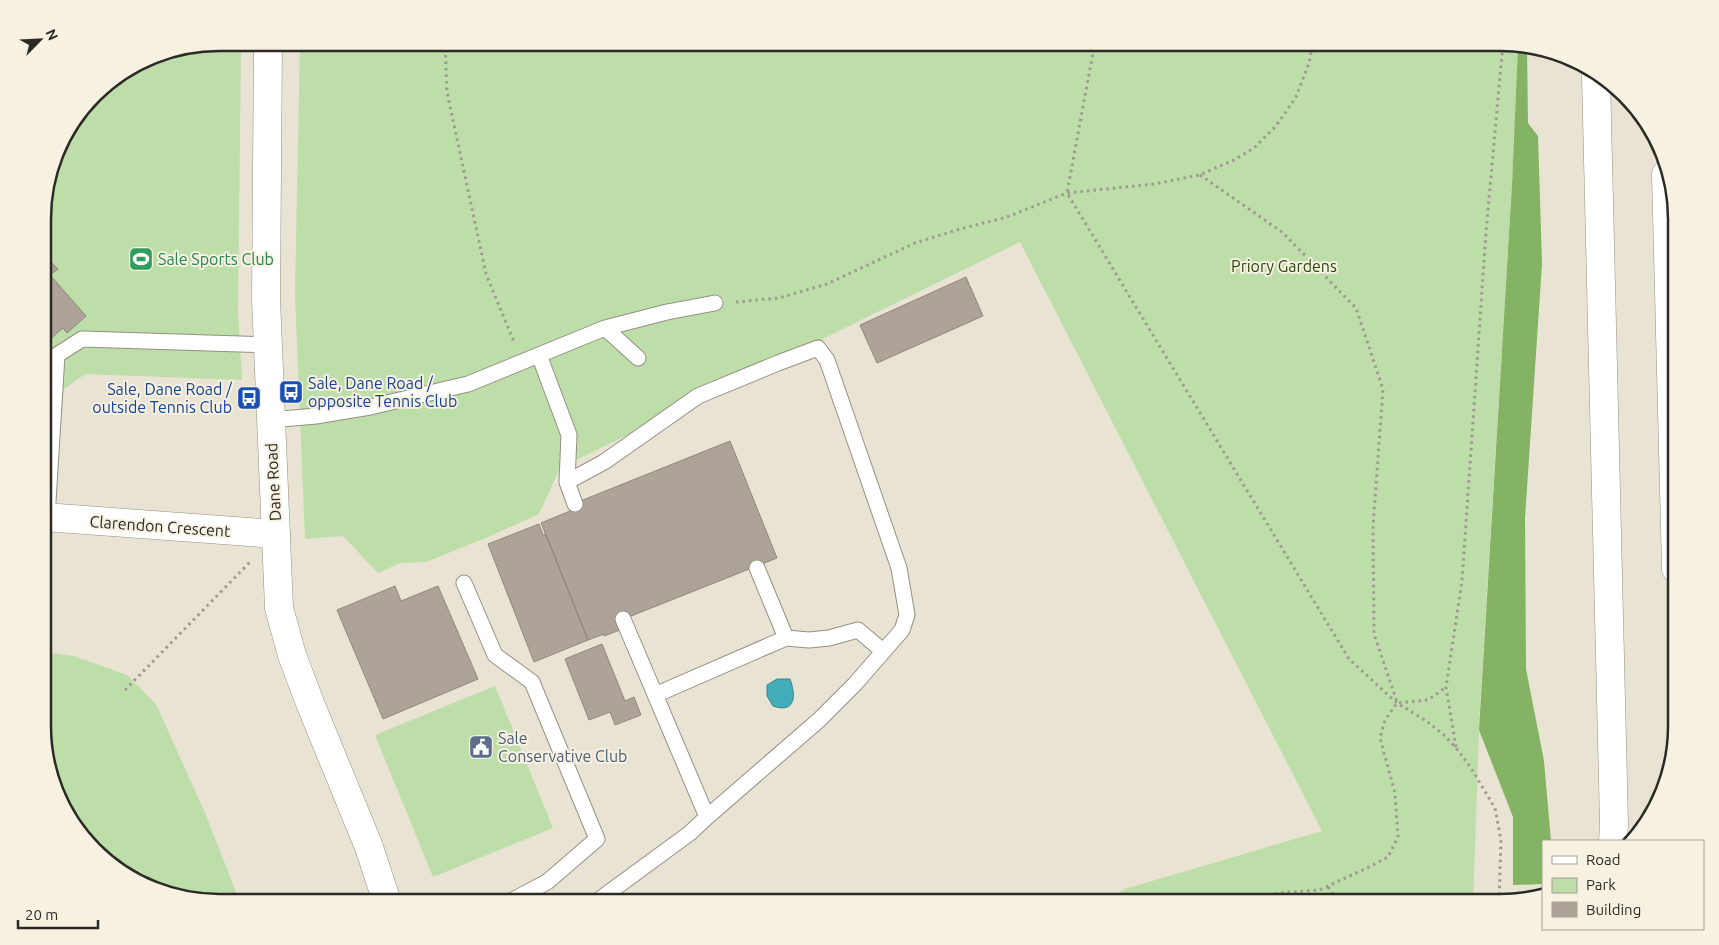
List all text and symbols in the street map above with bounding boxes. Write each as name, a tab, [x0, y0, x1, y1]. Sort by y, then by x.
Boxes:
north arrow	[15, 15, 65, 65]
text: N	[42, 27, 61, 43]
sports icon: Sale Sports Club	[128, 246, 154, 272]
place label: Sale Sports Club	[158, 250, 274, 268]
park label: Priory Gardens	[1231, 257, 1337, 275]
place label: Sale, Dane Road / opposite Tennis Club	[308, 374, 457, 410]
bus stop icon: Sale, Dane Road / opposite Tennis Club	[278, 379, 304, 405]
place label: Sale, Dane Road / outside Tennis Club	[92, 380, 233, 416]
bus stop icon: Sale, Dane Road / outside Tennis Club	[236, 385, 262, 411]
street label: Dane Road	[262, 443, 284, 521]
street label: Clarendon Crescent	[89, 512, 232, 540]
place label: Sale Conservative Club	[498, 729, 627, 765]
public building icon: Sale Conservative Club	[468, 734, 494, 760]
legend	[1542, 840, 1704, 930]
text: Road	[1586, 851, 1621, 868]
text: Park	[1586, 876, 1616, 893]
scale bar	[18, 898, 98, 930]
text: Building	[1586, 901, 1641, 918]
text: 20 m	[25, 906, 58, 923]

